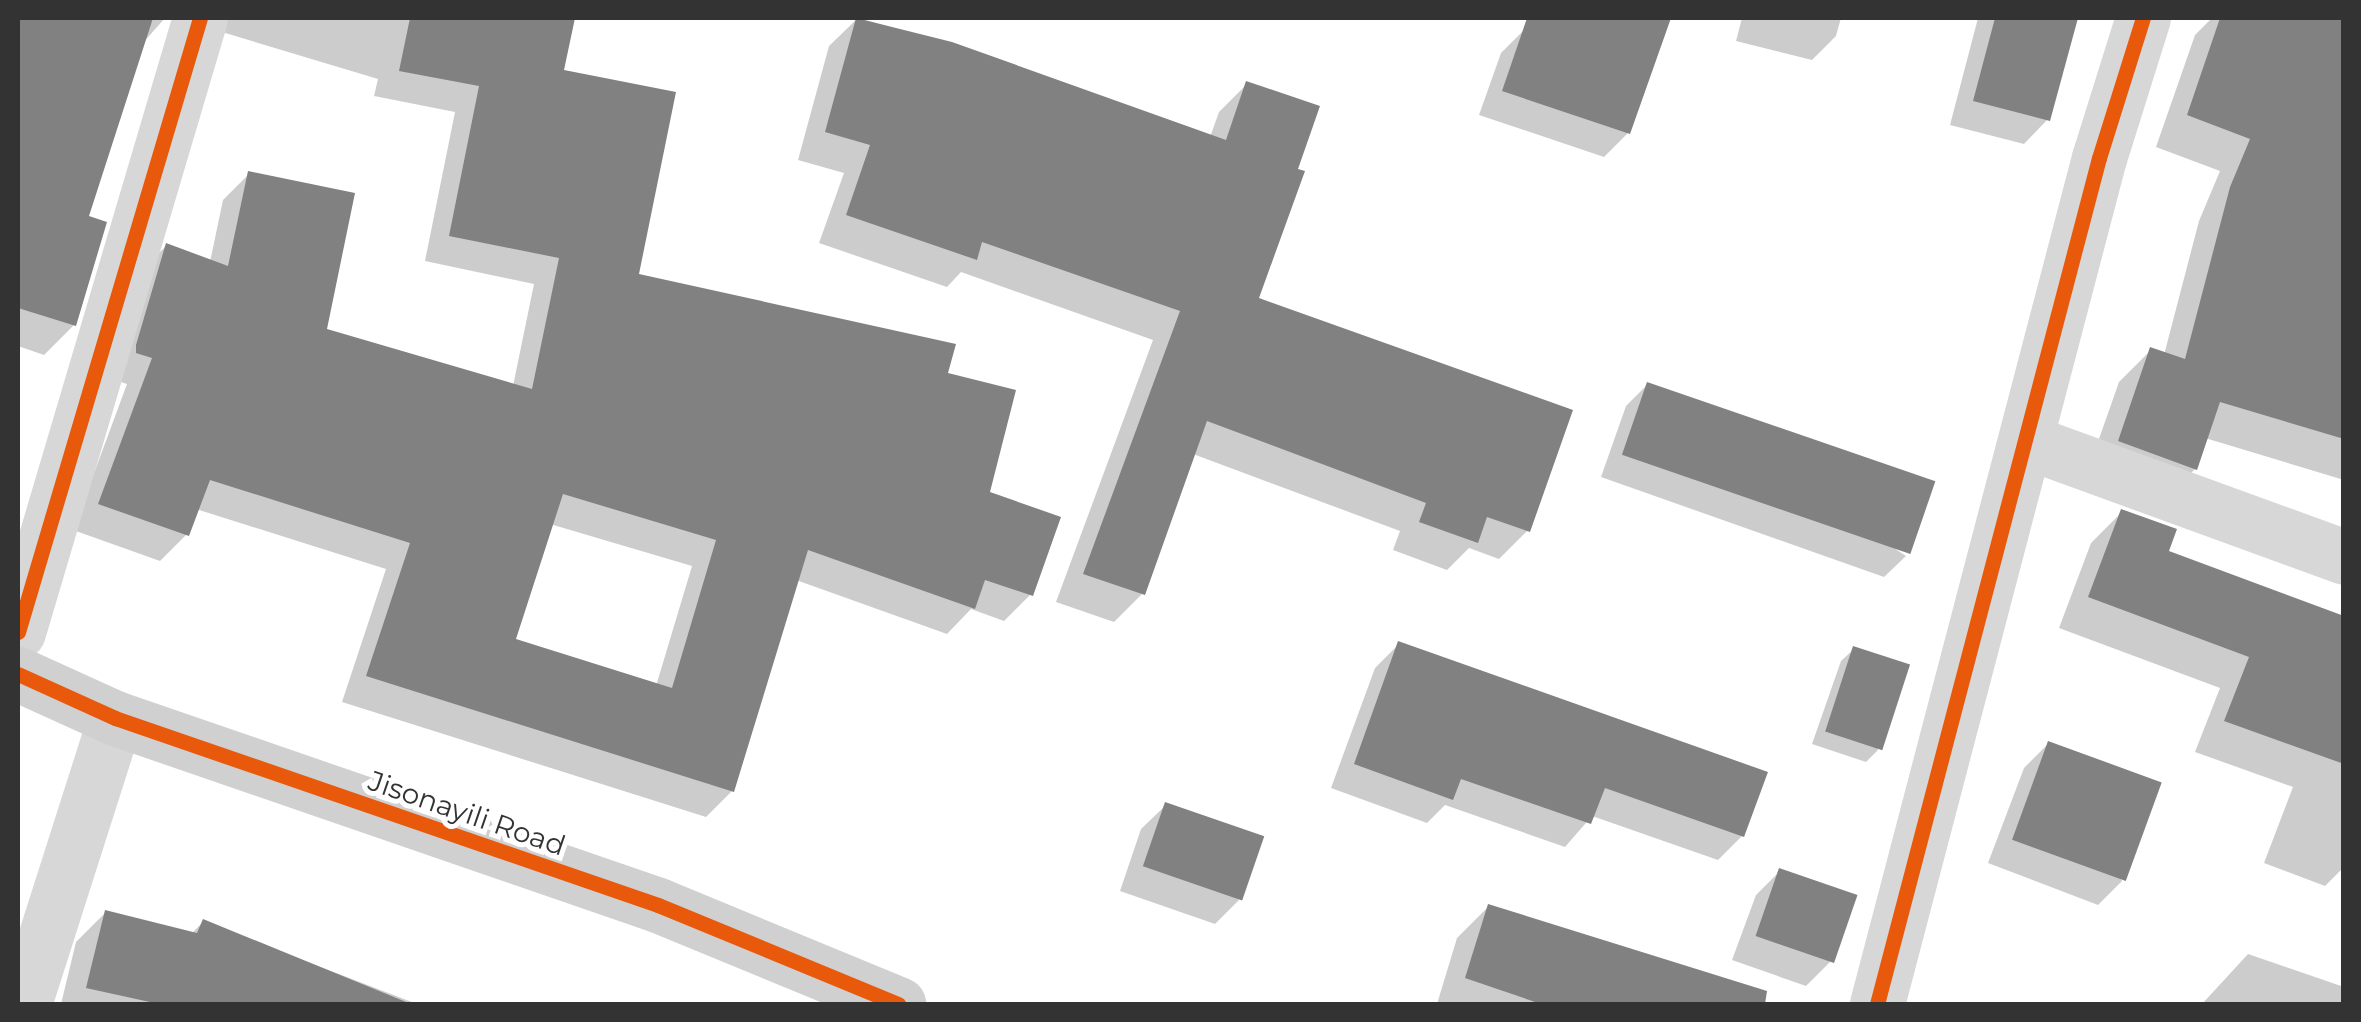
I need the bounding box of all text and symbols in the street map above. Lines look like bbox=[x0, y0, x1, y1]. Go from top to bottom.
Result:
street label: Jisonayili Road bbox=[364, 764, 570, 862]

